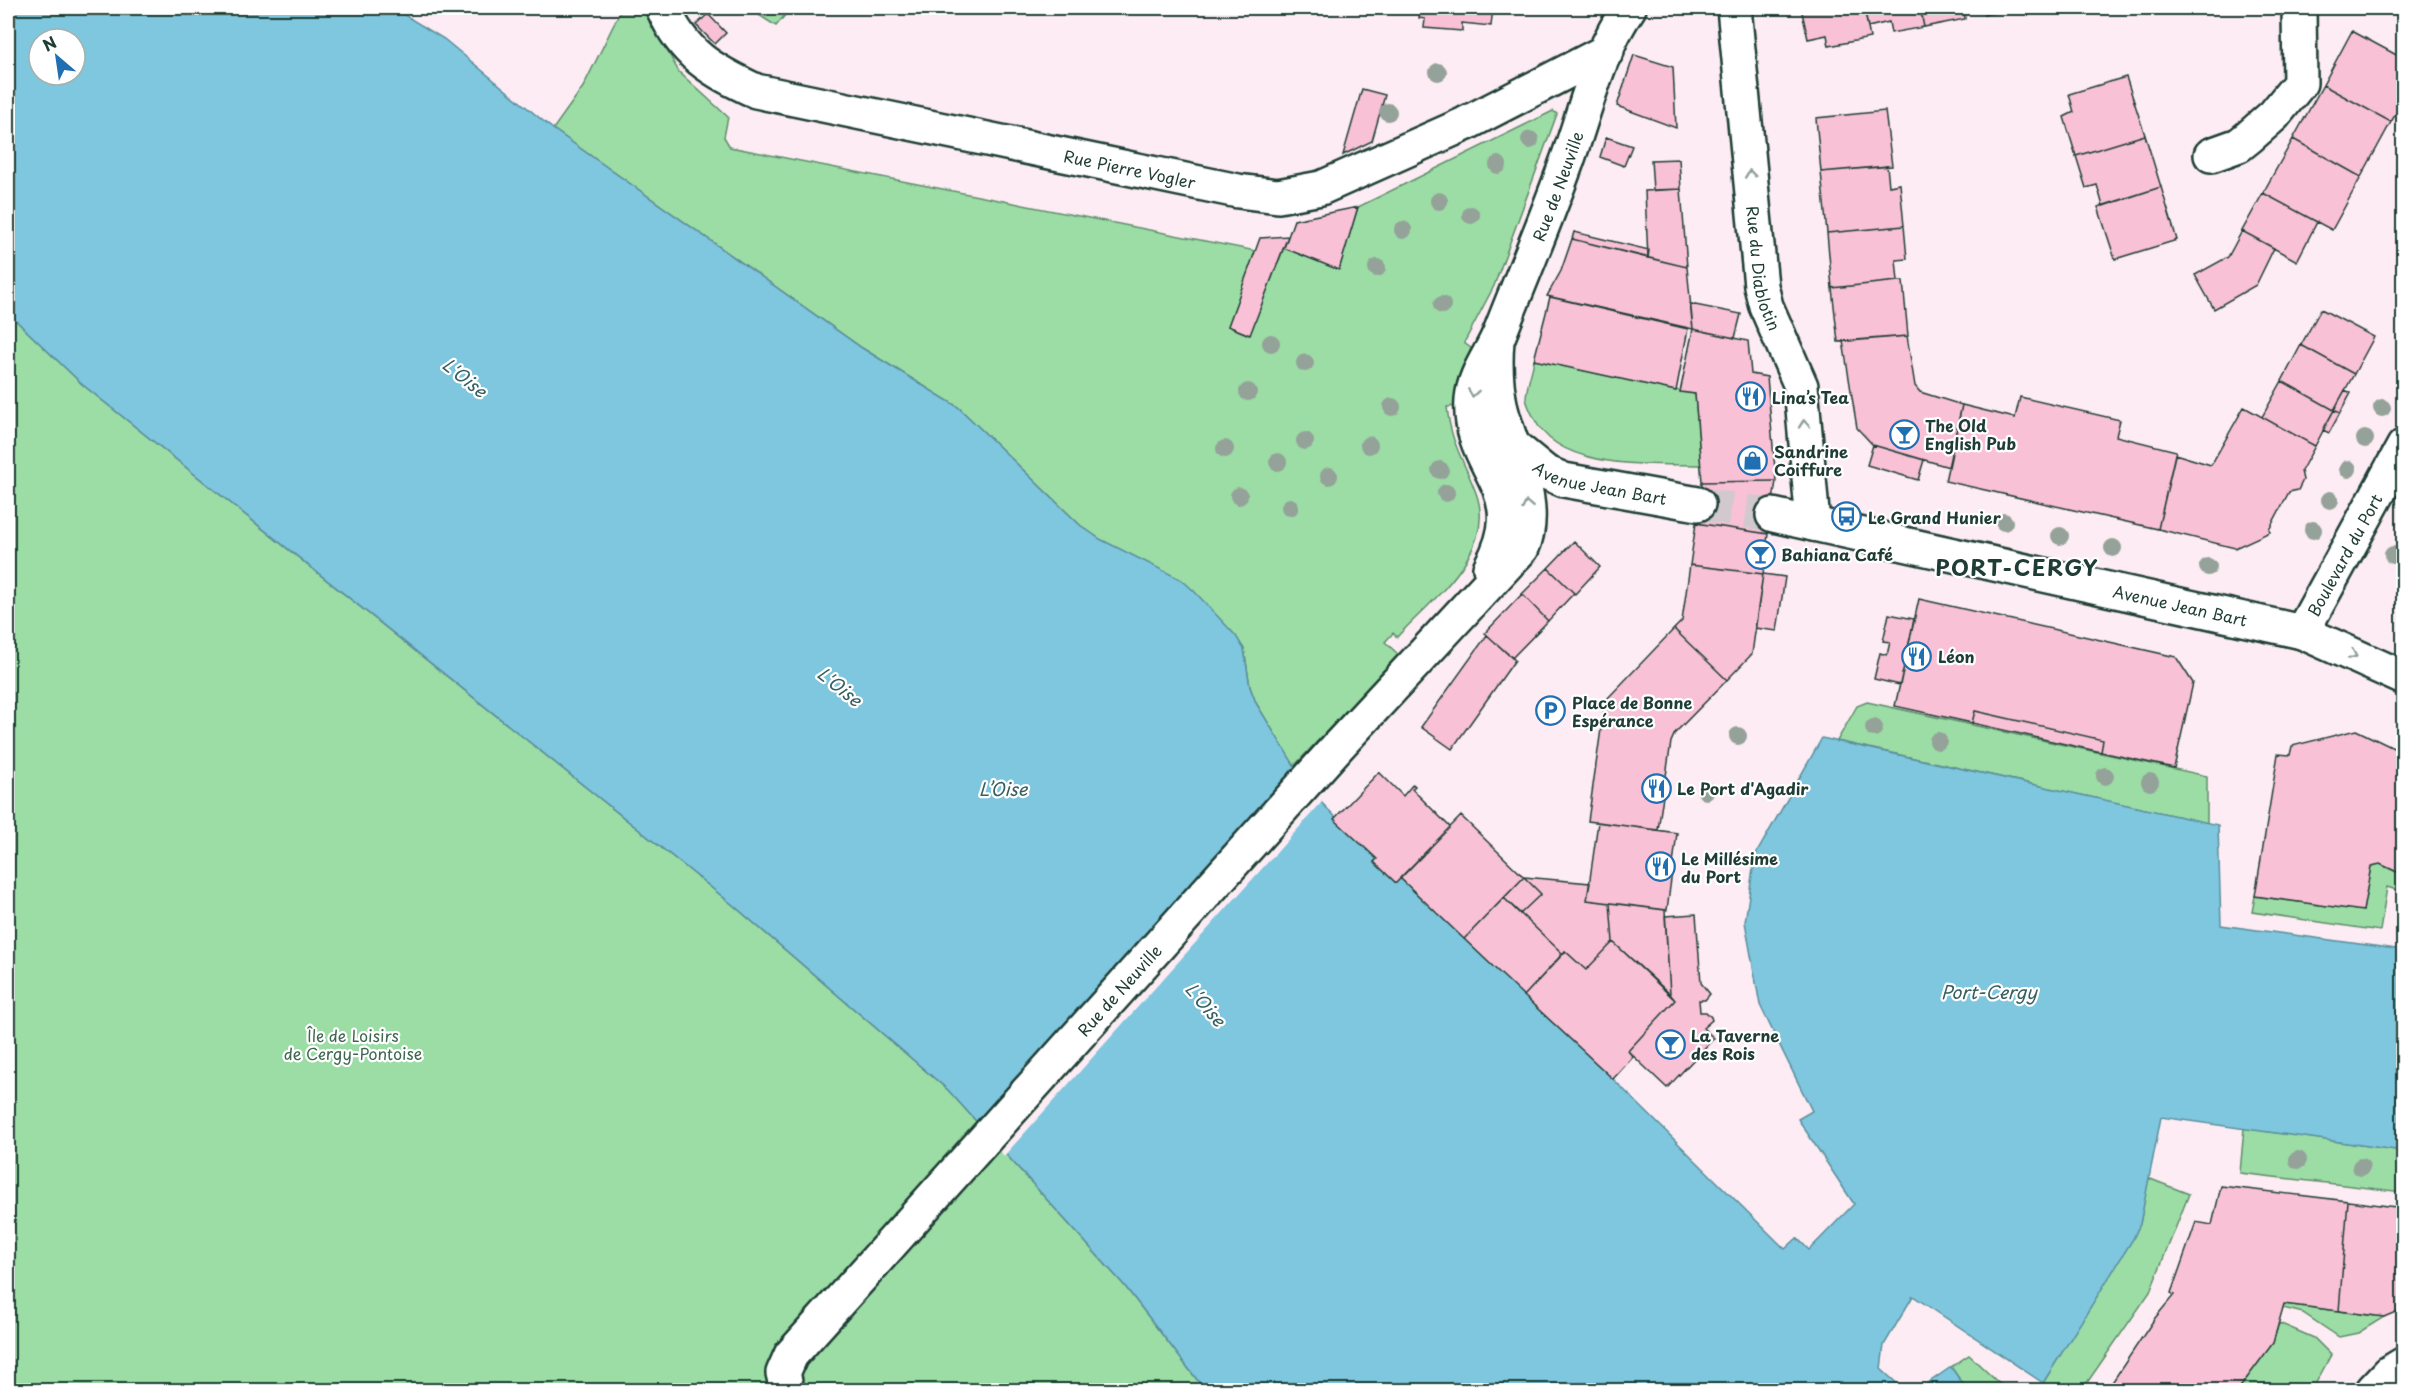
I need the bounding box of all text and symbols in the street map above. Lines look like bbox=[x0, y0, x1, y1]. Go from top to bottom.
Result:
north arrow bbox=[27, 27, 87, 87]
text: N bbox=[38, 29, 61, 57]
street label: Rue de Neuville bbox=[1526, 128, 1589, 245]
street label: Rue Pierre Vogler bbox=[1062, 143, 1198, 194]
one-way arrow bbox=[1744, 170, 1757, 179]
street label: Rue du Diablotin bbox=[1741, 205, 1787, 334]
water label: L'Oise bbox=[437, 351, 494, 404]
restaurant icon: Lina’s Tea bbox=[1735, 381, 1767, 413]
place label: Lina’s Tea bbox=[1772, 385, 1849, 409]
one-way arrow bbox=[1468, 388, 1480, 397]
place label: The Old English Pub bbox=[1925, 413, 2016, 455]
bar icon: The Old English Pub bbox=[1888, 418, 1920, 450]
one-way arrow bbox=[1798, 419, 1811, 428]
place label: Sandrine Coiffure bbox=[1774, 439, 1848, 481]
shop icon: Sandrine Coiffure bbox=[1737, 444, 1769, 476]
street label: Avenue Jean Bart bbox=[1528, 455, 1669, 510]
street label: Boulevard du Port bbox=[2301, 489, 2388, 620]
one-way arrow bbox=[1521, 500, 1534, 510]
bus stop icon: Le Grand Hunier bbox=[1831, 501, 1863, 533]
place label: Le Grand Hunier bbox=[1868, 505, 2002, 529]
bar icon: Bahiana Café bbox=[1744, 538, 1776, 570]
place label: Bahiana Café bbox=[1781, 542, 1893, 566]
district label: PORT-CERGY bbox=[1935, 550, 2099, 583]
street label: Avenue Jean Bart bbox=[2111, 579, 2250, 632]
restaurant icon: Léon bbox=[1901, 640, 1933, 672]
place label: Léon bbox=[1938, 644, 1974, 668]
one-way arrow bbox=[2346, 647, 2357, 659]
water label: L'Oise bbox=[812, 660, 869, 713]
place label: Place de Bonne Espérance bbox=[1572, 690, 1692, 732]
parking icon: Place de Bonne Espérance bbox=[1535, 695, 1567, 727]
restaurant icon: Le Port d'Agadir bbox=[1640, 772, 1672, 804]
water label: L’Oise bbox=[979, 775, 1029, 802]
place label: Le Port d'Agadir bbox=[1677, 776, 1809, 800]
place label: Le Millésime du Port bbox=[1681, 846, 1778, 888]
restaurant icon: Le Millésime du Port bbox=[1644, 851, 1676, 883]
street label: Rue de Neuville bbox=[1071, 939, 1167, 1041]
water label: L'Oise bbox=[1179, 976, 1233, 1033]
water label: Port-Cergy bbox=[1941, 978, 2038, 1005]
park label: Île de Loisirs de Cergy-Pontoise bbox=[284, 1023, 422, 1065]
place label: La Taverne des Rois bbox=[1691, 1023, 1779, 1065]
bar icon: La Taverne des Rois bbox=[1654, 1028, 1686, 1060]

